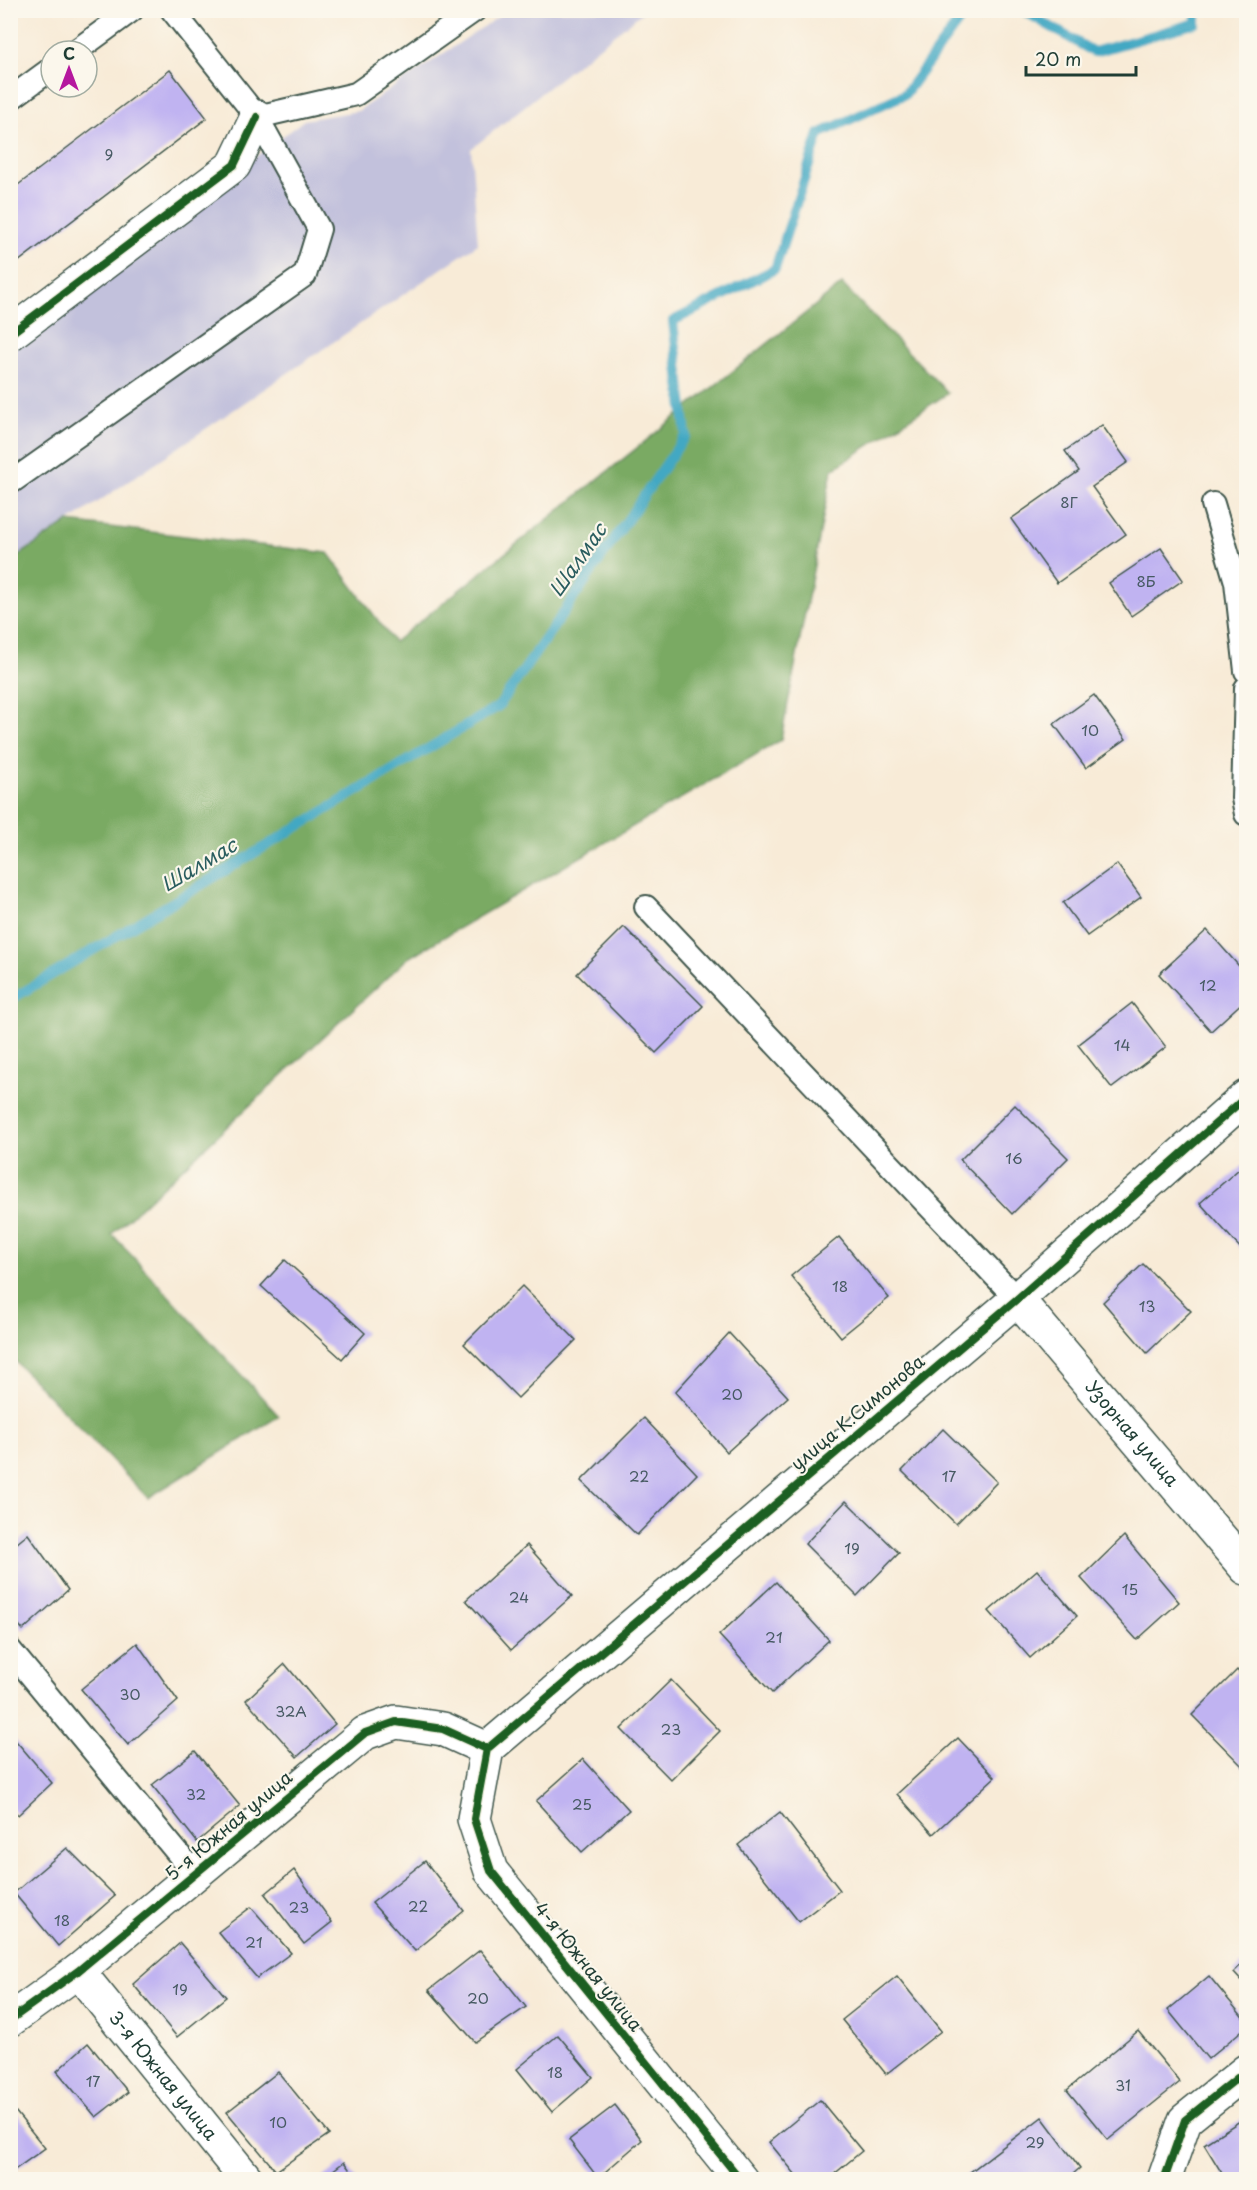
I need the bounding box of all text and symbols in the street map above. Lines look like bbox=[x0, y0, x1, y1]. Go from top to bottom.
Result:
north arrow bbox=[39, 39, 99, 99]
scale bar bbox=[1026, 39, 1136, 77]
text: С bbox=[63, 41, 75, 65]
text: 20 m bbox=[1035, 45, 1081, 72]
house number: 9 bbox=[105, 142, 113, 165]
house number: 8Г bbox=[1060, 490, 1079, 513]
water label: Шалмас bbox=[541, 515, 614, 602]
house number: 8Б bbox=[1136, 569, 1156, 592]
house number: 10 bbox=[1081, 718, 1099, 741]
water label: Шалмас bbox=[155, 829, 243, 898]
house number: 12 bbox=[1199, 973, 1217, 996]
house number: 14 bbox=[1114, 1033, 1130, 1056]
house number: 16 bbox=[1005, 1146, 1023, 1169]
house number: 18 bbox=[832, 1274, 848, 1297]
house number: 13 bbox=[1139, 1294, 1155, 1317]
street label: улица К.Симонова bbox=[784, 1347, 931, 1476]
street label: Узорная улица bbox=[1080, 1374, 1186, 1492]
house number: 20 bbox=[721, 1382, 743, 1405]
house number: 22 bbox=[629, 1464, 649, 1487]
house number: 17 bbox=[942, 1464, 956, 1487]
house number: 19 bbox=[844, 1536, 860, 1559]
house number: 15 bbox=[1122, 1577, 1138, 1600]
house number: 24 bbox=[509, 1585, 529, 1608]
house number: 21 bbox=[765, 1625, 783, 1648]
house number: 30 bbox=[120, 1682, 140, 1705]
house number: 32А bbox=[275, 1699, 307, 1722]
house number: 23 bbox=[661, 1717, 681, 1740]
street label: 5-я Южная улица bbox=[158, 1763, 298, 1886]
house number: 32 bbox=[186, 1782, 206, 1805]
house number: 25 bbox=[572, 1792, 592, 1815]
house number: 22 bbox=[408, 1894, 428, 1917]
house number: 23 bbox=[289, 1895, 309, 1918]
street label: 4-я Южная улица bbox=[529, 1896, 650, 2037]
house number: 18 bbox=[54, 1908, 70, 1931]
house number: 21 bbox=[245, 1930, 263, 1953]
house number: 19 bbox=[172, 1977, 188, 2000]
house number: 20 bbox=[467, 1986, 489, 2009]
street label: 3-я Южная улица bbox=[103, 2005, 225, 2146]
house number: 18 bbox=[547, 2060, 563, 2083]
house number: 17 bbox=[86, 2069, 100, 2092]
house number: 31 bbox=[1115, 2073, 1131, 2096]
house number: 10 bbox=[269, 2110, 287, 2133]
house number: 29 bbox=[1025, 2130, 1045, 2153]

